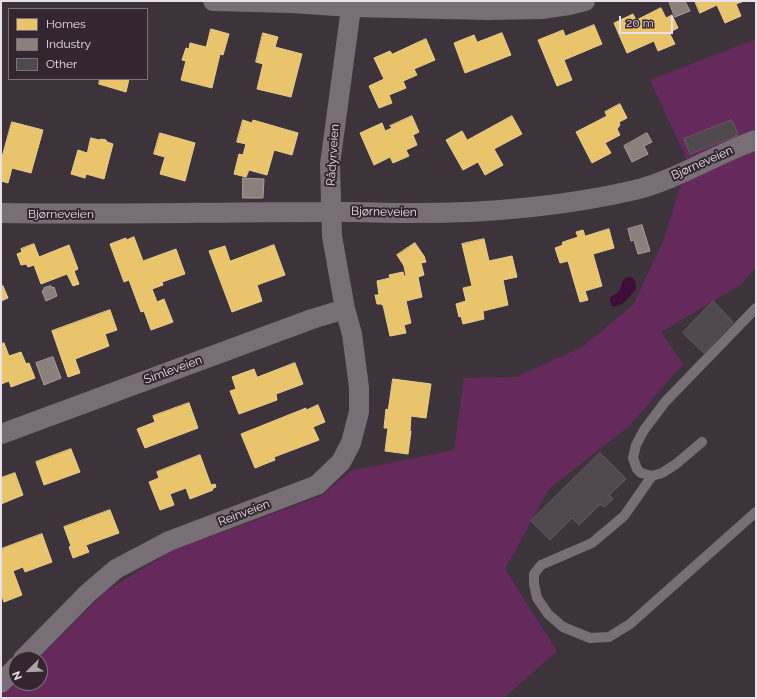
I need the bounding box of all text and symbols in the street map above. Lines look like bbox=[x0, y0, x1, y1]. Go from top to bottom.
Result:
legend bbox=[8, 8, 148, 80]
scale bar bbox=[621, 8, 675, 34]
text: 20 m bbox=[626, 16, 654, 30]
text: Homes bbox=[46, 17, 86, 31]
text: Industry bbox=[46, 37, 91, 51]
text: Other bbox=[46, 57, 77, 71]
street label: Rådyrveien bbox=[324, 123, 342, 187]
street label: Bjørneveien bbox=[669, 143, 735, 183]
street label: Bjørneveien bbox=[351, 204, 417, 220]
street label: Bjørneveien bbox=[28, 207, 94, 221]
street label: Simleveien bbox=[142, 353, 204, 387]
street label: Reinveien bbox=[216, 497, 272, 529]
north arrow bbox=[8, 651, 48, 691]
text: N bbox=[10, 669, 25, 682]

